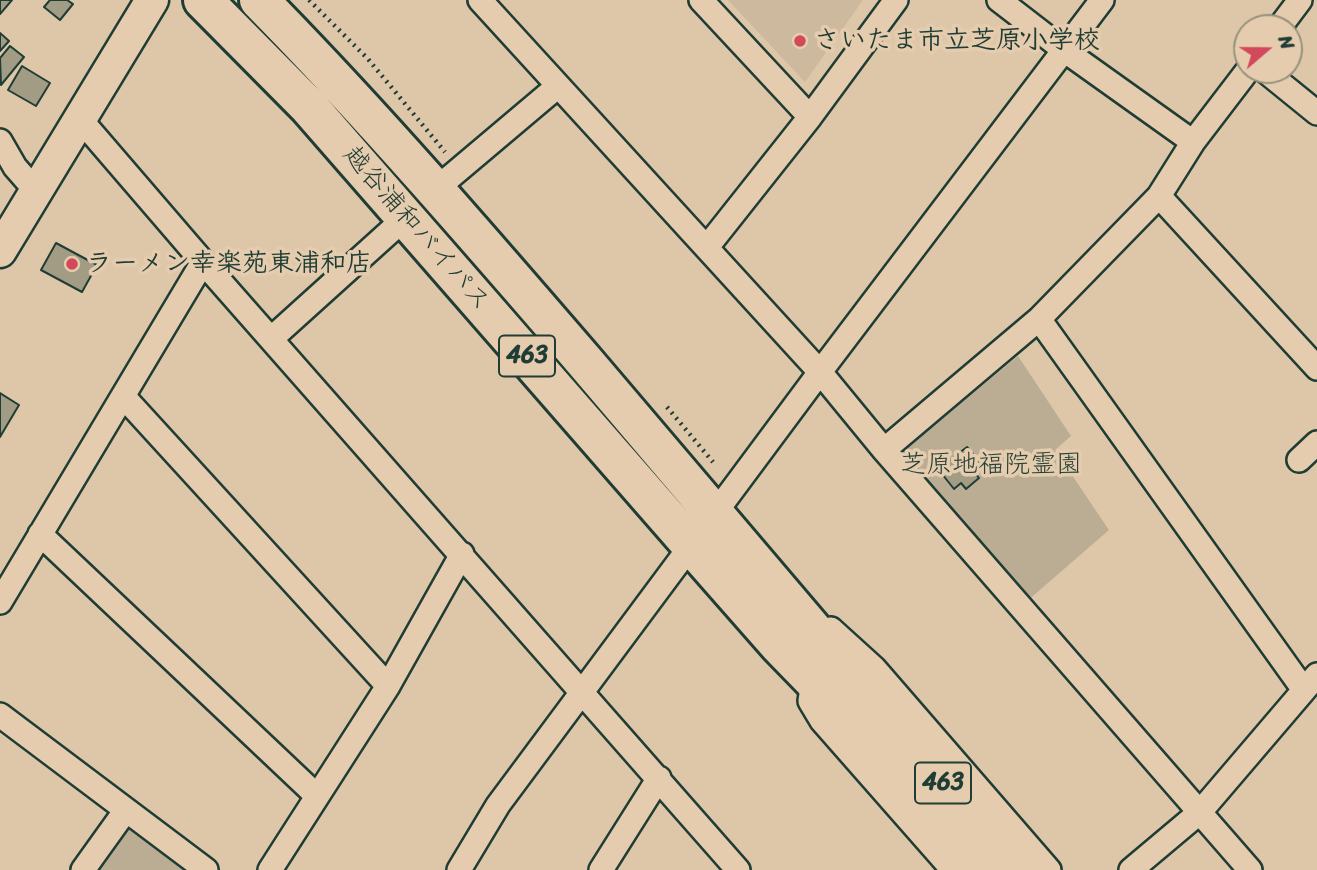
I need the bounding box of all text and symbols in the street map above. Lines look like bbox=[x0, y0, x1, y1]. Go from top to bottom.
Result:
north arrow bbox=[1233, 14, 1303, 84]
place label: さいたま市立芝原小学校 bbox=[814, 25, 1100, 57]
text: N bbox=[1269, 30, 1304, 54]
marker: さいたま市立芝原小学校 bbox=[792, 33, 808, 49]
street label: 越谷浦和バイパス bbox=[336, 140, 496, 318]
place label: ラーメン幸楽苑東浦和店 bbox=[86, 248, 372, 280]
marker: ラーメン幸楽苑東浦和店 bbox=[64, 256, 80, 272]
road number: 463 bbox=[499, 335, 555, 376]
park label: 芝原地福院霊園 bbox=[900, 449, 1082, 481]
road number: 463 bbox=[915, 762, 971, 804]

